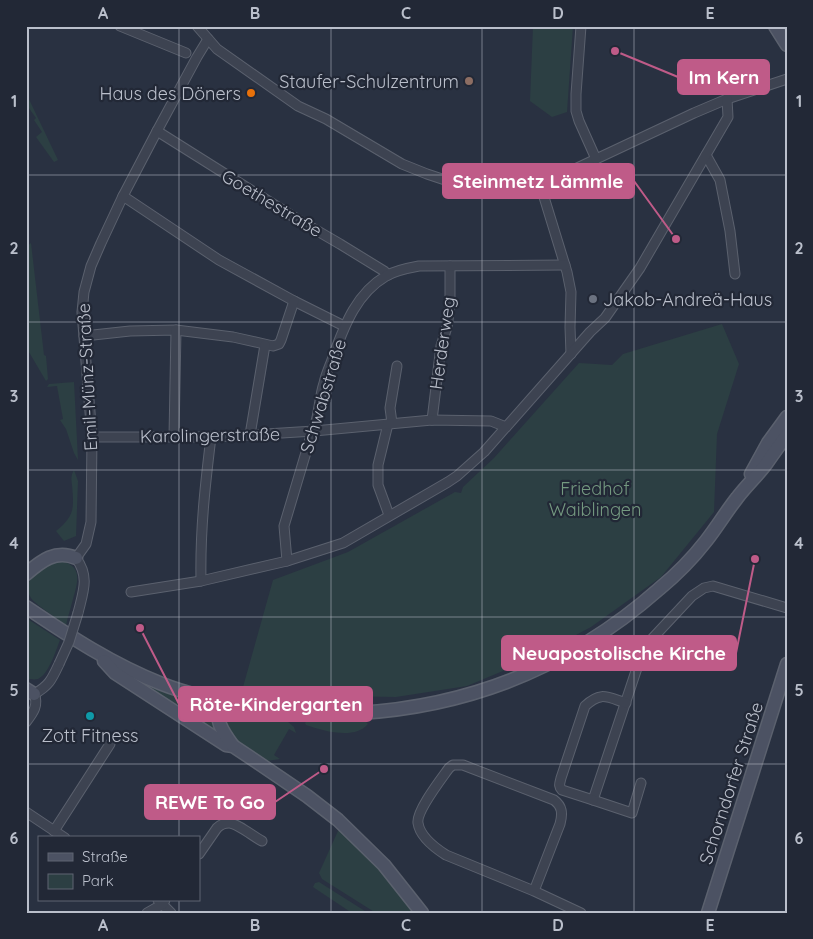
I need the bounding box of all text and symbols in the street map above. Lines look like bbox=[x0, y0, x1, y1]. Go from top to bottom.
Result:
text: A bbox=[98, 3, 109, 23]
text: B bbox=[250, 3, 260, 23]
text: C bbox=[401, 3, 411, 23]
text: D bbox=[552, 3, 564, 23]
text: E bbox=[705, 3, 715, 23]
callout: Im Kern bbox=[678, 60, 769, 94]
text: Im Kern bbox=[689, 65, 759, 89]
place label: Staufer-Schulzentrum bbox=[279, 70, 459, 93]
marker: Staufer-Schulzentrum bbox=[463, 75, 475, 87]
place label: Haus des Döners bbox=[100, 82, 241, 105]
marker: Haus des Döners bbox=[245, 87, 257, 99]
text: 1 bbox=[11, 91, 17, 111]
text: 1 bbox=[796, 91, 802, 111]
street label: Goethestraße bbox=[218, 164, 326, 242]
callout: Steinmetz Lämmle bbox=[443, 164, 634, 198]
text: Steinmetz Lämmle bbox=[453, 169, 623, 193]
text: 2 bbox=[9, 238, 19, 258]
text: 2 bbox=[794, 238, 804, 258]
place label: Jakob-Andreä-Haus bbox=[603, 288, 772, 311]
marker: Jakob-Andreä-Haus bbox=[587, 293, 599, 305]
street label: Herderweg bbox=[424, 295, 460, 391]
street label: Emil-Münz-Straße bbox=[72, 303, 102, 451]
street label: Schwabstraße bbox=[295, 336, 351, 456]
text: 3 bbox=[10, 386, 18, 406]
text: 3 bbox=[795, 386, 803, 406]
street label: Karolingerstraße bbox=[140, 422, 280, 448]
park label: Friedhof Waiblingen bbox=[549, 477, 641, 521]
text: 4 bbox=[9, 533, 19, 553]
text: 4 bbox=[794, 533, 804, 553]
callout: Neuapostolische Kirche bbox=[502, 636, 736, 670]
text: Neuapostolische Kirche bbox=[512, 641, 726, 665]
text: 5 bbox=[9, 680, 19, 700]
text: 5 bbox=[794, 680, 804, 700]
callout: Röte-Kindergarten bbox=[179, 687, 372, 721]
text: Röte-Kindergarten bbox=[189, 692, 363, 716]
street label: Schorndorfer Straße bbox=[694, 699, 768, 867]
marker: Zott Fitness bbox=[84, 710, 96, 722]
place label: Zott Fitness bbox=[41, 724, 139, 747]
callout: REWE To Go bbox=[145, 785, 275, 819]
text: REWE To Go bbox=[155, 790, 265, 814]
text: 6 bbox=[10, 828, 19, 848]
text: 6 bbox=[795, 828, 804, 848]
legend bbox=[38, 836, 200, 902]
text: Straße bbox=[82, 847, 128, 866]
text: Park bbox=[82, 871, 114, 890]
text: A bbox=[98, 915, 109, 935]
text: B bbox=[250, 915, 260, 935]
text: C bbox=[401, 915, 411, 935]
text: D bbox=[552, 915, 564, 935]
text: E bbox=[705, 915, 715, 935]

